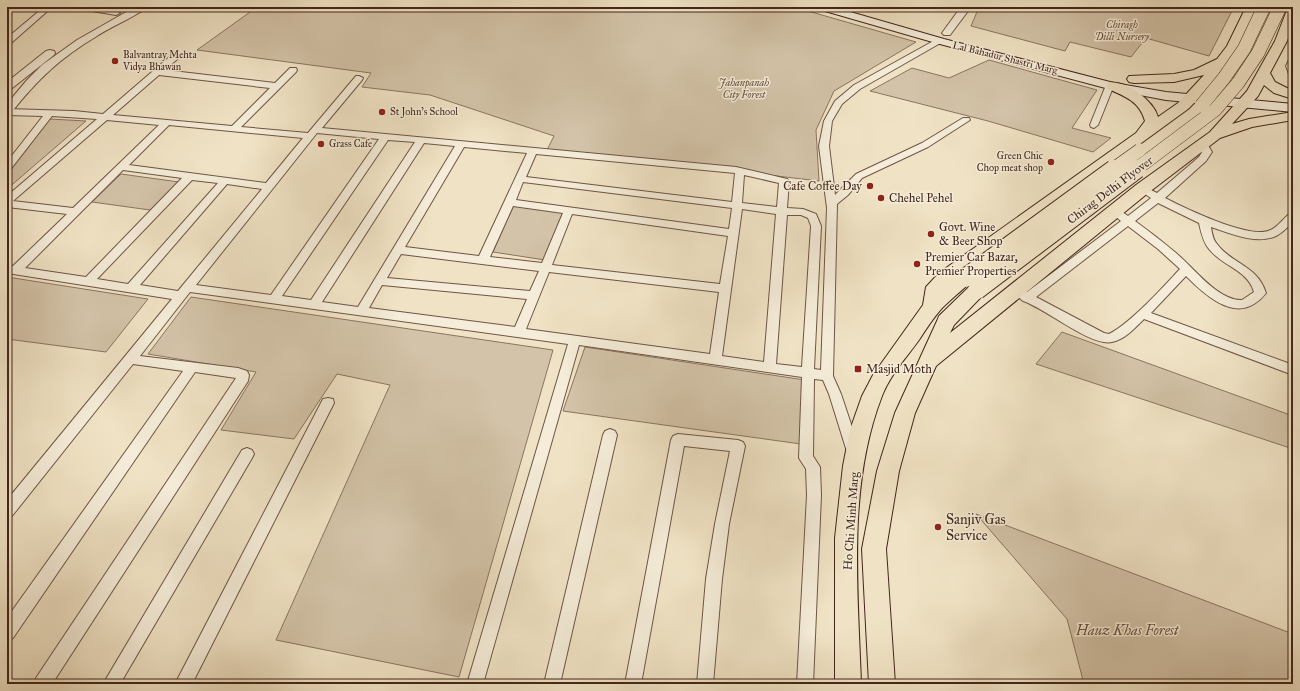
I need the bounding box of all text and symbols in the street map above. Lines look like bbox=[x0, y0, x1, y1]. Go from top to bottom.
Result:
park label: Chiragh Dilli Nursery bbox=[1095, 19, 1151, 43]
street label: Lal Bahadur Shastri Marg bbox=[951, 39, 1059, 77]
place label: Balvantray Mehta Vidya Bhawan bbox=[122, 49, 197, 73]
marker: Balvantray Mehta Vidya Bhawan bbox=[110, 56, 120, 66]
park label: Jahanpanah City Forest bbox=[718, 77, 769, 101]
place label: St John's School bbox=[390, 106, 458, 119]
marker: St John's School bbox=[377, 107, 387, 117]
place label: Grass Cafe bbox=[329, 138, 372, 150]
marker: Grass Cafe bbox=[316, 139, 326, 149]
place label: Green Chic Chop meat shop bbox=[977, 150, 1043, 174]
street label: Chirag Delhi Flyover bbox=[1064, 153, 1157, 228]
marker: Green Chic Chop meat shop bbox=[1046, 157, 1056, 167]
place label: Cafe Coffee Day bbox=[783, 179, 862, 193]
marker: Cafe Coffee Day bbox=[865, 181, 875, 191]
place label: Chehel Pehel bbox=[889, 191, 953, 205]
marker: Chehel Pehel bbox=[876, 193, 886, 203]
place label: Govt. Wine & Beer Shop bbox=[939, 220, 1002, 248]
marker: Govt. Wine & Beer Shop bbox=[926, 229, 936, 239]
place label: Premier Car Bazar, Premier Properties bbox=[925, 250, 1018, 278]
marker: Premier Car Bazar, Premier Properties bbox=[912, 259, 922, 269]
place label: Masjid Moth bbox=[866, 362, 932, 376]
marker: Masjid Moth bbox=[853, 364, 863, 374]
street label: Ho Chi Minh Marg bbox=[841, 471, 862, 571]
place label: Sanjiv Gas Service bbox=[946, 511, 1006, 544]
marker: Sanjiv Gas Service bbox=[933, 522, 943, 532]
park label: Hauz Khas Forest bbox=[1075, 622, 1180, 639]

